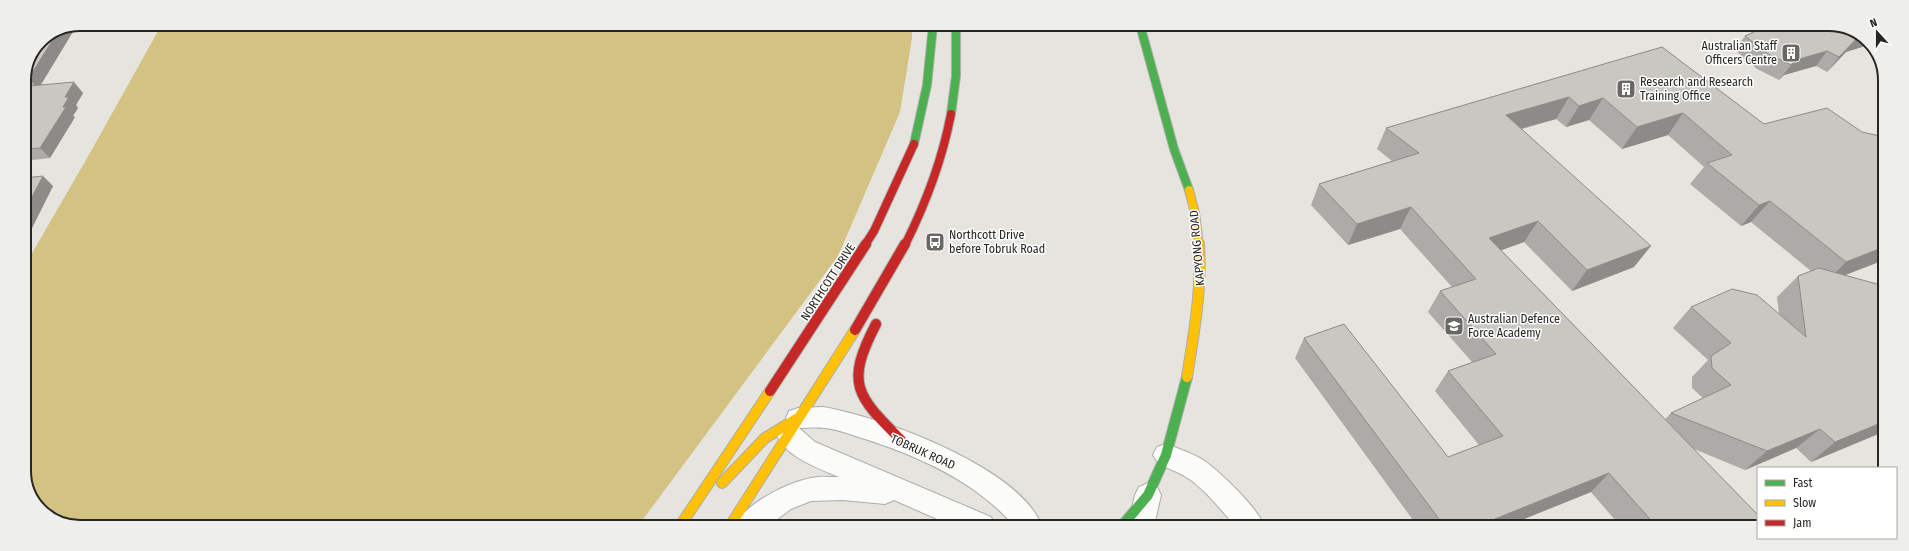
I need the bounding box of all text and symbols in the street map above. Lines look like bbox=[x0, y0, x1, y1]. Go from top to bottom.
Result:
north arrow bbox=[1857, 12, 1897, 52]
text: N bbox=[1868, 16, 1879, 30]
place label: Australian Staff Officers Centre bbox=[1702, 39, 1778, 67]
building icon: Australian Staff Officers Centre bbox=[1780, 42, 1802, 64]
place label: Research and Research Training Office bbox=[1640, 75, 1753, 103]
building icon: Research and Research Training Office bbox=[1615, 78, 1637, 100]
street label: KAPYONG ROAD bbox=[1187, 210, 1207, 286]
place label: Northcott Drive before Tobruk Road bbox=[949, 228, 1045, 256]
bus stop icon: Northcott Drive before Tobruk Road bbox=[924, 231, 946, 253]
street label: NORTHCOTT DRIVE bbox=[798, 240, 858, 323]
place label: Australian Defence Force Academy bbox=[1468, 312, 1560, 340]
school or university icon: Australian Defence Force Academy bbox=[1443, 315, 1465, 337]
street label: TOBRUK ROAD bbox=[889, 432, 957, 472]
legend bbox=[1757, 467, 1897, 539]
text: Fast bbox=[1793, 476, 1812, 490]
text: Slow bbox=[1793, 496, 1816, 510]
text: Jam bbox=[1793, 516, 1811, 530]

